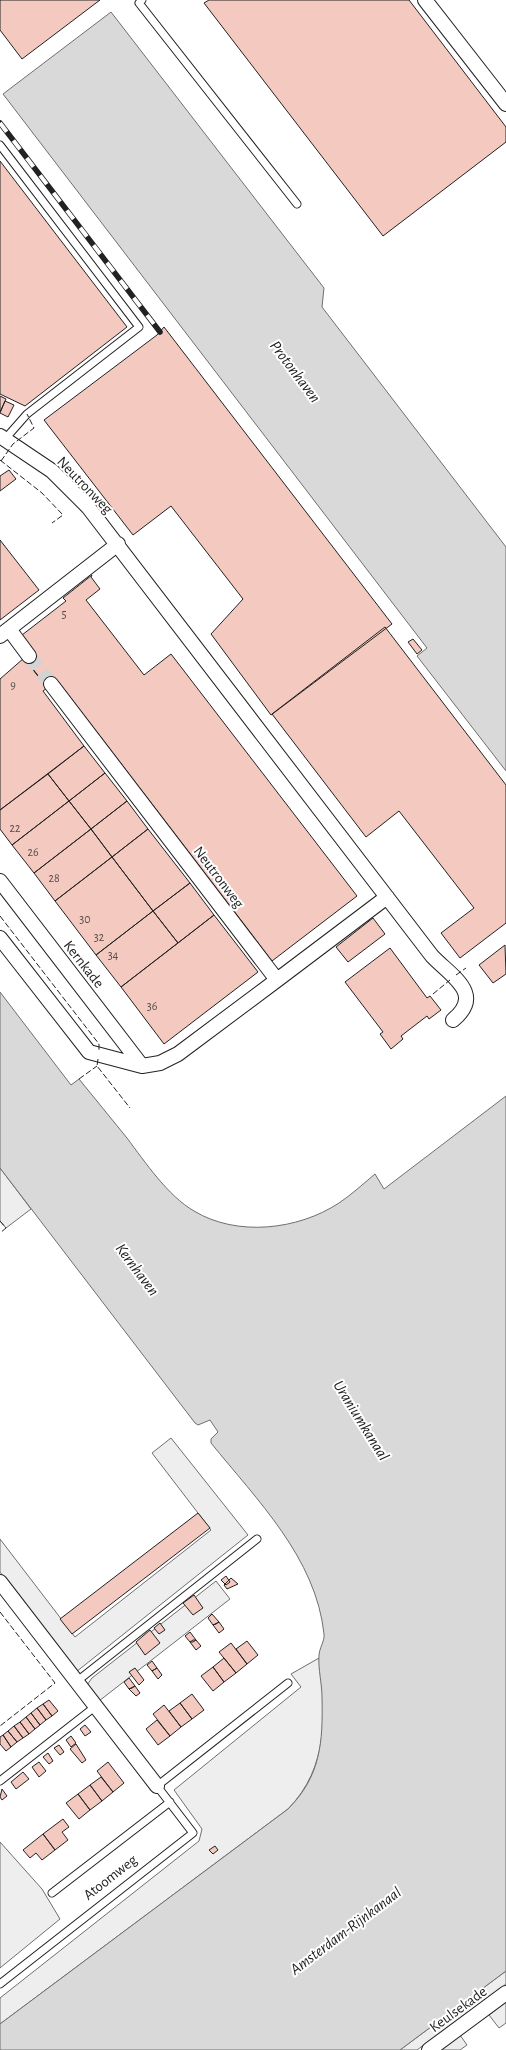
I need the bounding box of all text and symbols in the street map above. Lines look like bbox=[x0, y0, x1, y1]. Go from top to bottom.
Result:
water label: Protonhaven bbox=[267, 338, 323, 405]
street label: Neutronweg bbox=[54, 454, 116, 517]
house number: 5 bbox=[61, 608, 67, 620]
house number: 9 bbox=[10, 679, 16, 691]
house number: 22 bbox=[10, 822, 21, 834]
street label: Neutronweg bbox=[191, 844, 247, 911]
house number: 26 bbox=[27, 846, 39, 858]
house number: 28 bbox=[48, 872, 60, 884]
house number: 30 bbox=[79, 913, 91, 925]
house number: 32 bbox=[94, 931, 105, 943]
street label: Kernkade bbox=[61, 938, 107, 991]
house number: 34 bbox=[108, 949, 119, 961]
house number: 36 bbox=[147, 1000, 158, 1012]
water label: Kernhaven bbox=[113, 1241, 162, 1299]
water label: Uraniumkanaal bbox=[330, 1378, 392, 1463]
street label: Atoomweg bbox=[81, 1852, 140, 1903]
water label: Amsterdam-Rijnkanaal bbox=[286, 1884, 405, 1979]
street label: Keulsekade bbox=[427, 1984, 490, 2035]

